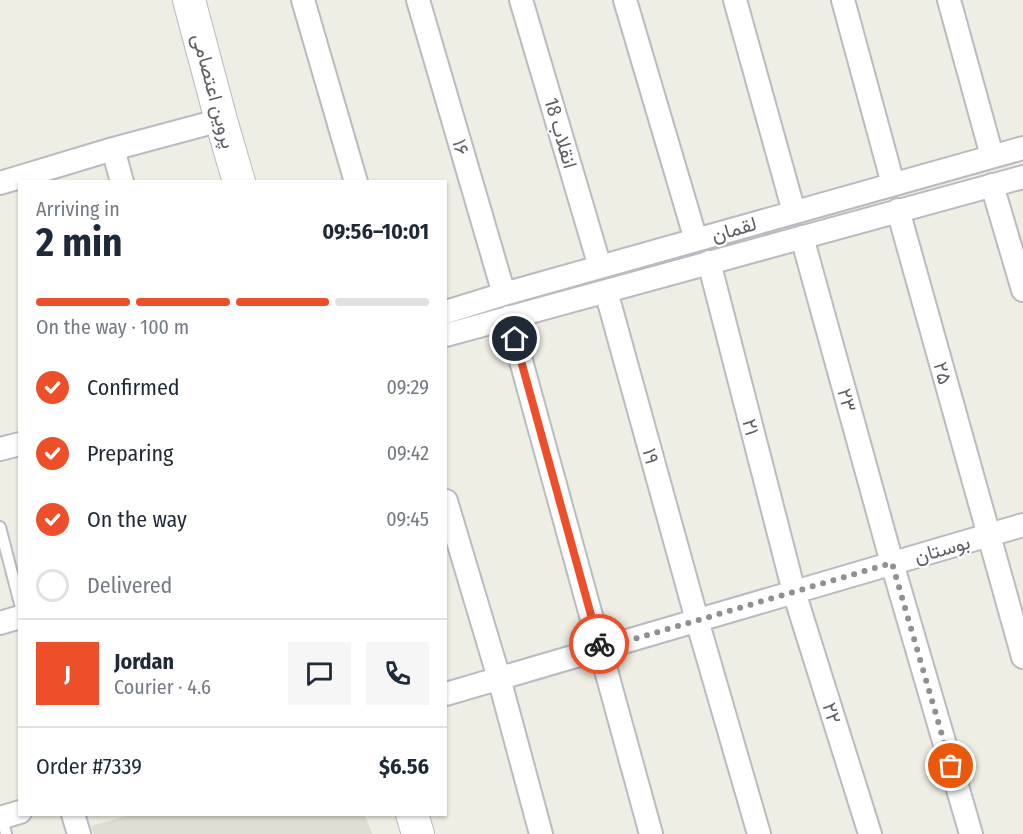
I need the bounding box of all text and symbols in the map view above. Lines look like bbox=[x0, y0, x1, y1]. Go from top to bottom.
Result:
street label: پروین اعتصامی bbox=[185, 31, 241, 152]
street label: انقلاب 18 bbox=[539, 95, 583, 171]
street label: ۱۶ bbox=[447, 136, 475, 158]
text: Arriving in bbox=[36, 197, 120, 221]
street label: لقمان bbox=[709, 211, 759, 247]
text: 09:56–10:01 bbox=[322, 218, 429, 245]
text: 2 min bbox=[36, 220, 122, 266]
pin bbox=[489, 313, 540, 364]
text: On the way · 100 m bbox=[36, 315, 189, 339]
icon: home bbox=[498, 322, 531, 355]
street label: ۲۵ bbox=[929, 359, 957, 387]
icon: check bbox=[36, 371, 69, 404]
text: Confirmed bbox=[87, 374, 180, 401]
text: 09:29 bbox=[386, 375, 429, 399]
street label: ۲۳ bbox=[832, 385, 862, 415]
street label: ۲۱ bbox=[737, 416, 765, 438]
icon: check bbox=[36, 437, 69, 470]
text: Preparing bbox=[87, 440, 173, 467]
text: 09:42 bbox=[387, 441, 429, 465]
street label: ۱۹ bbox=[637, 445, 665, 467]
icon: check bbox=[36, 503, 69, 536]
text: On the way bbox=[87, 506, 187, 533]
text: 09:45 bbox=[386, 507, 429, 531]
street label: بوستان bbox=[911, 530, 973, 569]
text: Delivered bbox=[87, 572, 172, 599]
courier bbox=[569, 614, 629, 674]
icon: bike bbox=[583, 628, 616, 661]
button: chat bbox=[288, 642, 351, 705]
button: phone bbox=[366, 642, 429, 705]
text: Jordan bbox=[114, 648, 174, 675]
text: J bbox=[64, 660, 71, 687]
text: Courier · 4.6 bbox=[114, 675, 211, 699]
street label: ۲۲ bbox=[817, 699, 847, 727]
pin bbox=[925, 740, 976, 791]
icon: bag bbox=[934, 749, 967, 782]
text: Order #7339 bbox=[36, 753, 142, 780]
text: $6.56 bbox=[379, 753, 429, 780]

